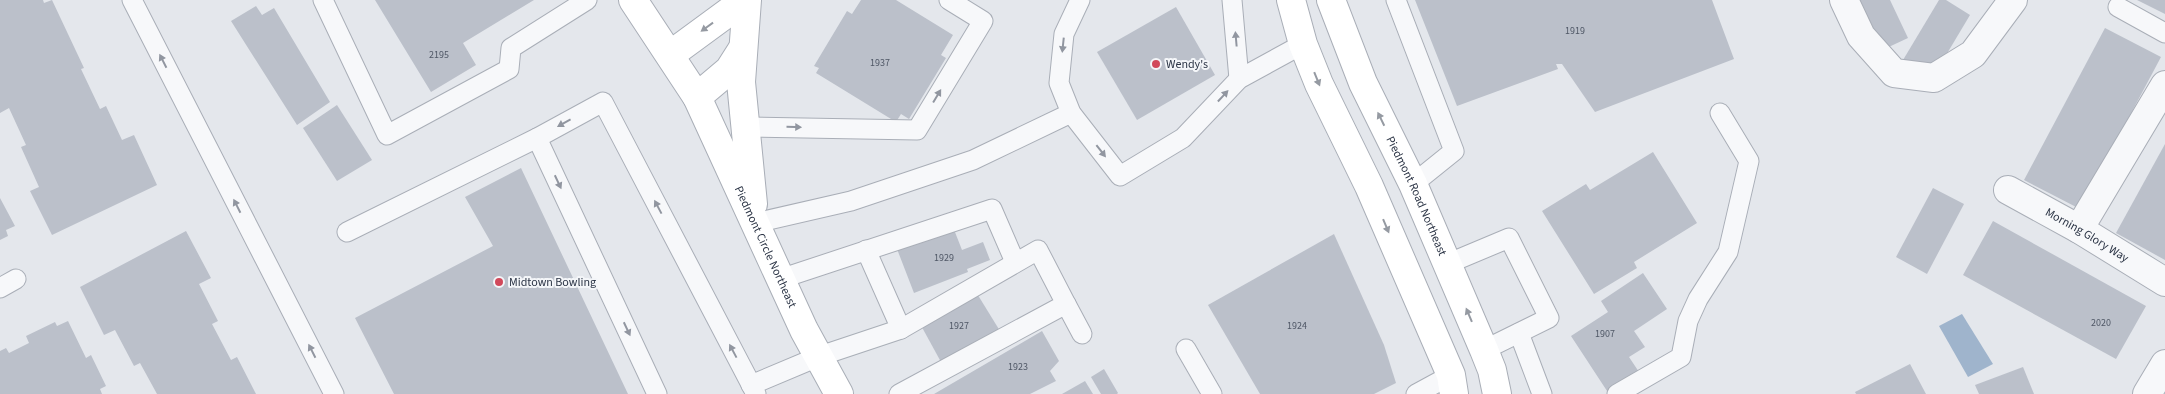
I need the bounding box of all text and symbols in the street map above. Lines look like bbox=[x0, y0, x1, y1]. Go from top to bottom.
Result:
one-way arrow bbox=[701, 22, 714, 33]
house number: 1919 bbox=[1565, 24, 1585, 38]
one-way arrow bbox=[1232, 31, 1240, 47]
one-way arrow bbox=[1059, 37, 1067, 53]
house number: 2195 bbox=[429, 48, 449, 62]
one-way arrow bbox=[159, 54, 167, 69]
house number: 1937 bbox=[870, 56, 890, 70]
place label: Wendy's bbox=[1166, 56, 1208, 73]
marker: Wendy's bbox=[1150, 58, 1162, 70]
one-way arrow bbox=[1314, 72, 1322, 86]
one-way arrow bbox=[933, 90, 942, 103]
one-way arrow bbox=[1217, 90, 1229, 102]
one-way arrow bbox=[1377, 112, 1385, 126]
one-way arrow bbox=[557, 119, 572, 127]
one-way arrow bbox=[786, 124, 802, 132]
street label: Piedmont Road Northeast bbox=[1382, 133, 1451, 259]
one-way arrow bbox=[1096, 144, 1107, 157]
one-way arrow bbox=[554, 175, 562, 189]
street label: Piedmont Circle Northeast bbox=[730, 183, 801, 311]
one-way arrow bbox=[233, 199, 241, 213]
one-way arrow bbox=[654, 199, 662, 214]
street label: Morning Glory Way bbox=[2042, 204, 2132, 267]
one-way arrow bbox=[1383, 219, 1391, 233]
house number: 1929 bbox=[934, 251, 954, 265]
place label: Midtown Bowling bbox=[509, 274, 596, 291]
marker: Midtown Bowling bbox=[493, 276, 505, 288]
one-way arrow bbox=[1465, 307, 1473, 322]
house number: 2020 bbox=[2091, 316, 2111, 330]
house number: 1927 bbox=[949, 319, 969, 333]
house number: 1924 bbox=[1287, 319, 1307, 333]
one-way arrow bbox=[623, 322, 631, 336]
house number: 1907 bbox=[1595, 327, 1615, 341]
one-way arrow bbox=[308, 343, 316, 358]
one-way arrow bbox=[729, 344, 737, 358]
house number: 1923 bbox=[1008, 360, 1028, 374]

